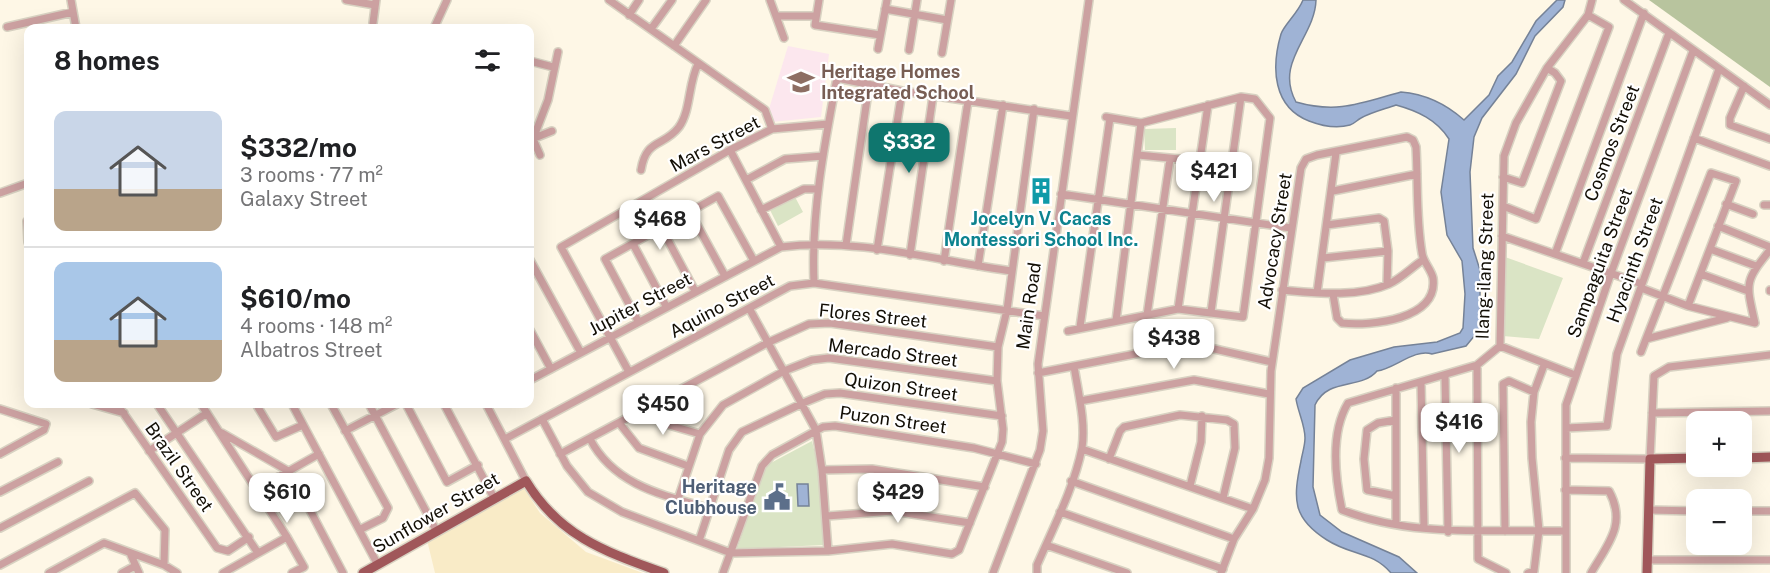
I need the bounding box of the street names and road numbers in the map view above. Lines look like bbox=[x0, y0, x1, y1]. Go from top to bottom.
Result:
street label: Cosmos Street bbox=[1580, 82, 1643, 204]
street label: Mars Street bbox=[666, 111, 763, 176]
street label: Advocacy Street bbox=[1253, 171, 1296, 311]
street label: Sampaguita Street bbox=[1563, 185, 1636, 341]
street label: Ilang-ilang Street bbox=[1471, 192, 1498, 340]
street label: Hyacinth Street bbox=[1602, 194, 1667, 325]
street label: Main Road bbox=[1012, 261, 1045, 351]
street label: Jupiter Street bbox=[585, 268, 695, 340]
street label: Aquino Street bbox=[666, 269, 778, 342]
street label: Flores Street bbox=[818, 299, 928, 332]
street label: Mercado Street bbox=[827, 334, 959, 371]
street label: Quizon Street bbox=[843, 368, 959, 405]
street label: Puzon Street bbox=[838, 402, 948, 437]
street label: Brazil Street bbox=[141, 418, 218, 515]
street label: Sunflower Street bbox=[369, 468, 503, 557]

